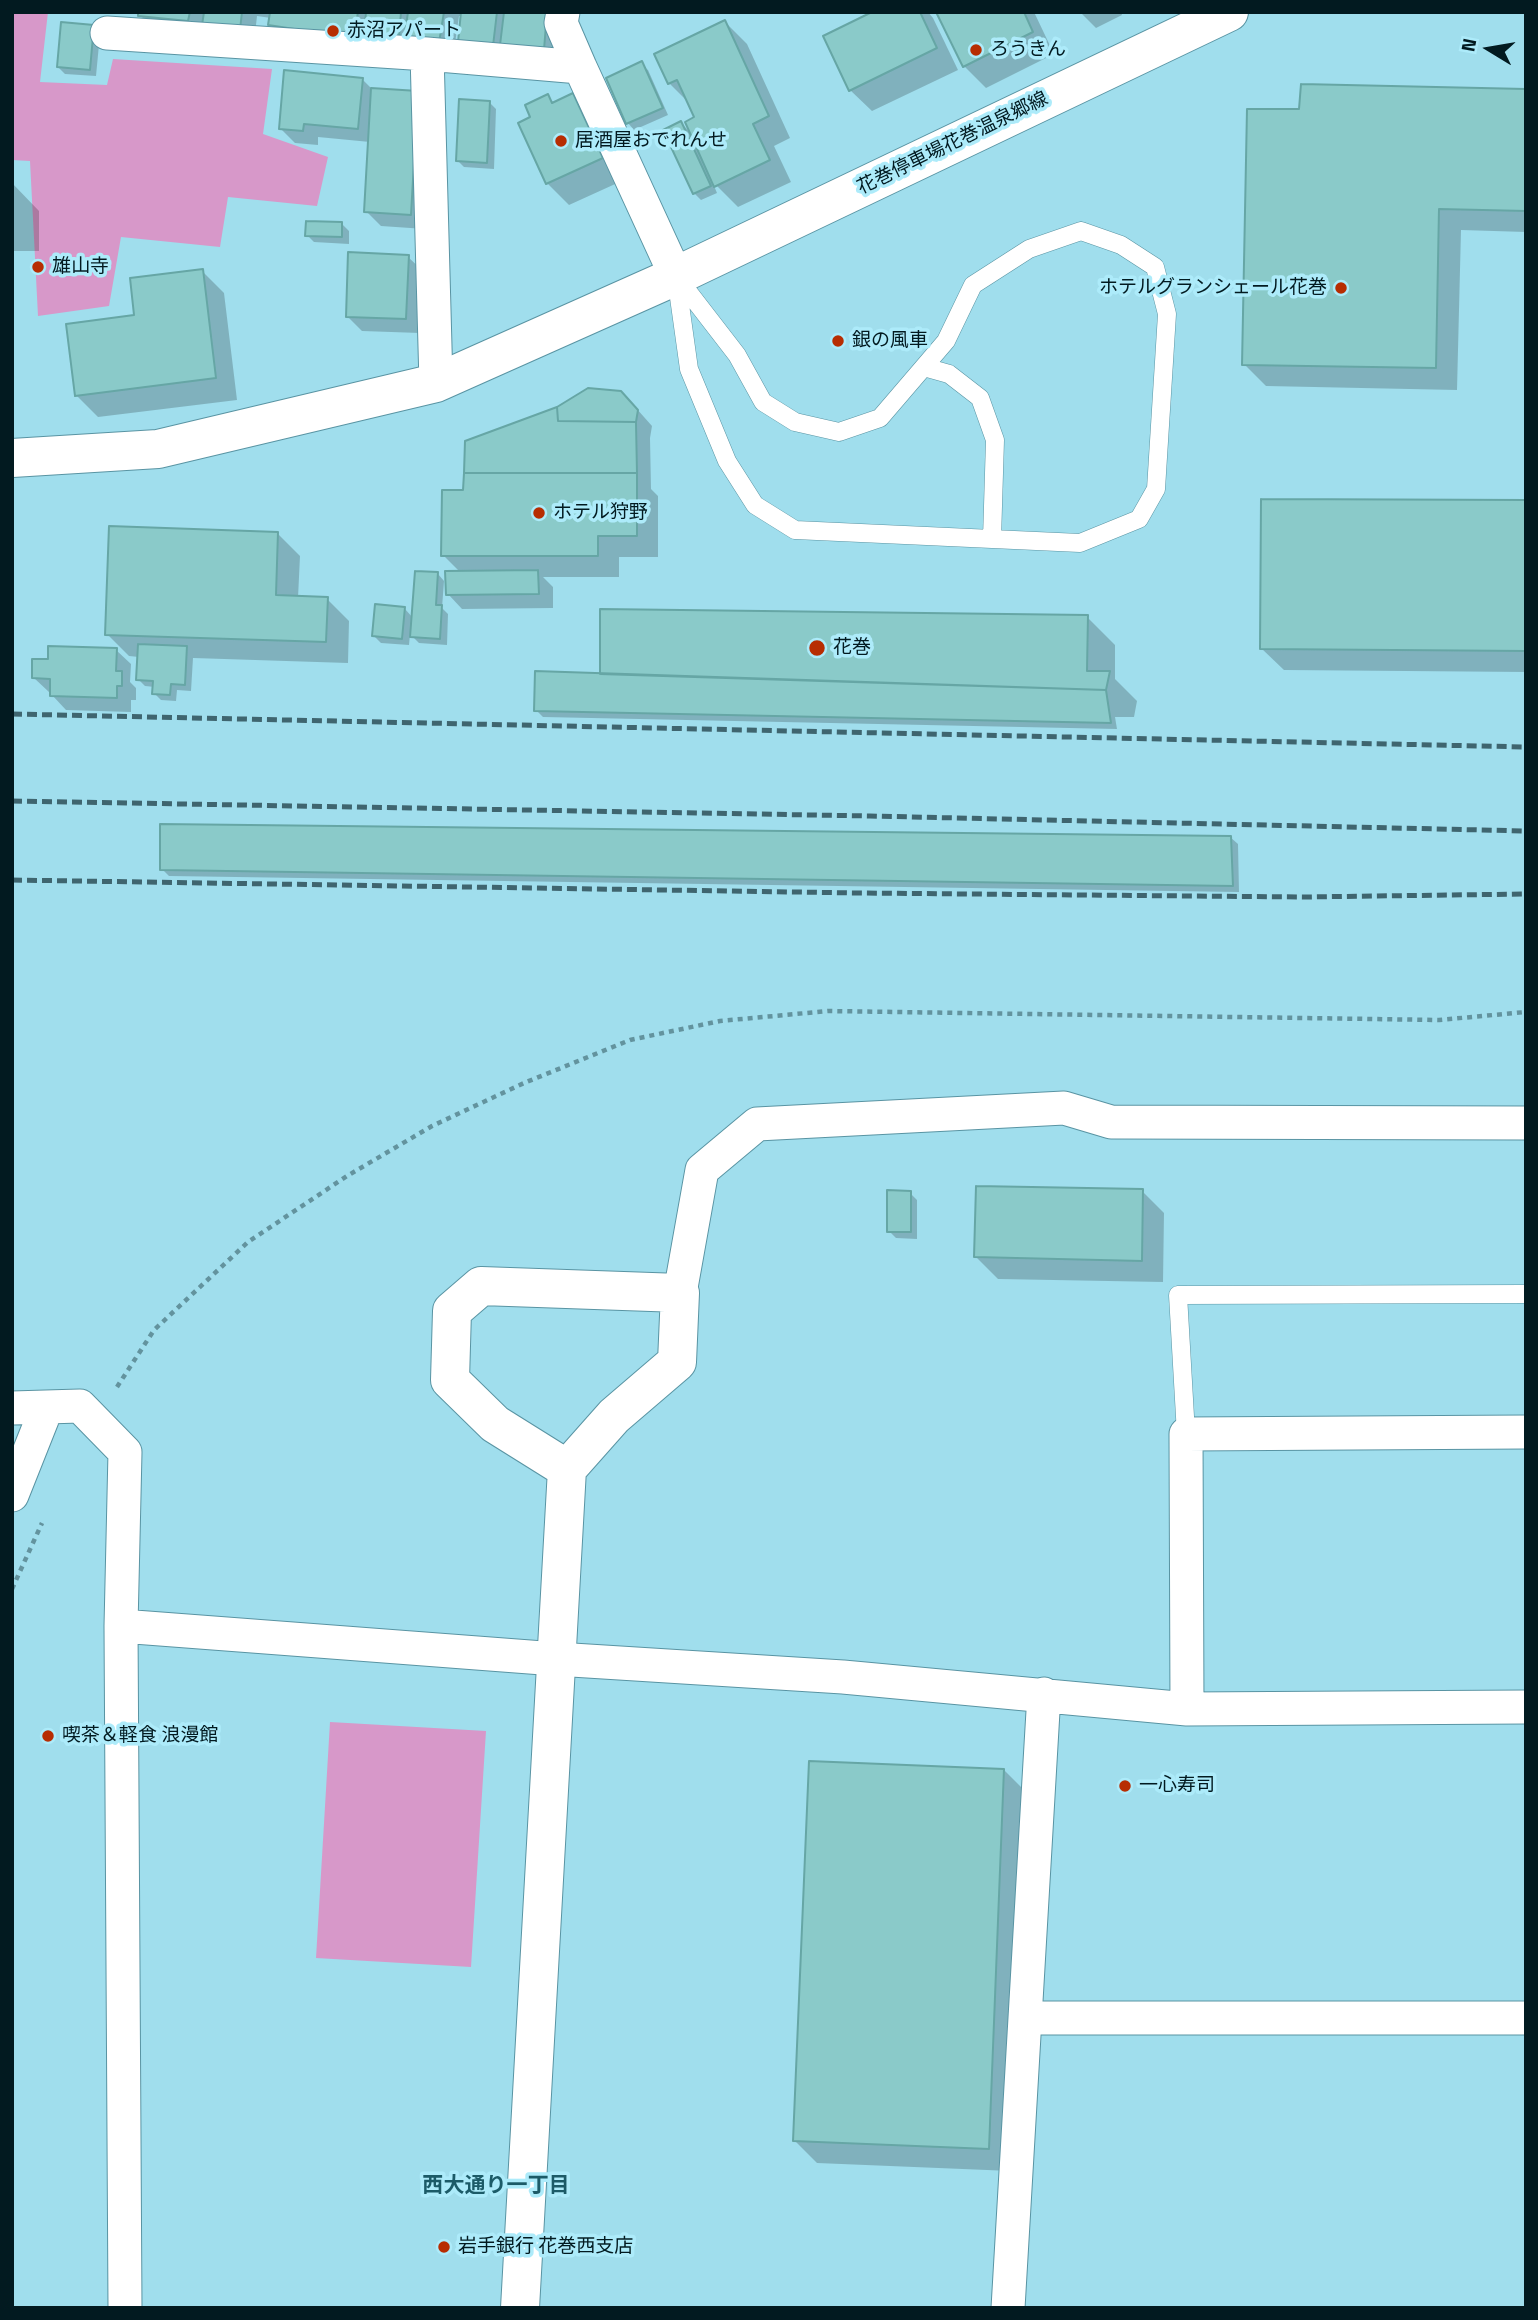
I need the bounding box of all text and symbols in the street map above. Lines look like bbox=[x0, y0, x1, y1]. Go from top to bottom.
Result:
north arrow bbox=[1454, 14, 1524, 84]
place label: 赤沼アパート bbox=[347, 20, 461, 42]
marker: 赤沼アパート bbox=[325, 23, 341, 39]
text: N bbox=[1452, 36, 1483, 54]
place label: ろうきん bbox=[990, 39, 1066, 61]
marker: ろうきん bbox=[968, 42, 984, 58]
street label: 花巻停車場花巻温泉郷線 bbox=[854, 88, 1052, 200]
place label: 居酒屋おでれんせ bbox=[575, 130, 727, 152]
marker: 居酒屋おでれんせ bbox=[553, 133, 569, 149]
place label: 雄山寺 bbox=[52, 256, 109, 278]
marker: 雄山寺 bbox=[30, 259, 46, 275]
place label: ホテルグランシェール花巻 bbox=[1099, 277, 1327, 299]
marker: ホテルグランシェール花巻 bbox=[1333, 280, 1349, 296]
place label: 銀の風車 bbox=[852, 330, 928, 352]
marker: 銀の風車 bbox=[830, 333, 846, 349]
place label: ホテル狩野 bbox=[553, 502, 648, 524]
marker: ホテル狩野 bbox=[531, 505, 547, 521]
place label: 花巻 bbox=[833, 637, 871, 659]
marker: 花巻 bbox=[807, 638, 827, 658]
place label: 喫茶＆軽食 浪漫館 bbox=[62, 1725, 218, 1747]
marker: 喫茶＆軽食 浪漫館 bbox=[40, 1728, 56, 1744]
place label: 一心寿司 bbox=[1139, 1775, 1215, 1797]
marker: 一心寿司 bbox=[1117, 1778, 1133, 1794]
district label: 西大通り一丁目 bbox=[423, 2174, 569, 2200]
place label: 岩手銀行 花巻西支店 bbox=[458, 2236, 633, 2258]
marker: 岩手銀行 花巻西支店 bbox=[436, 2239, 452, 2255]

